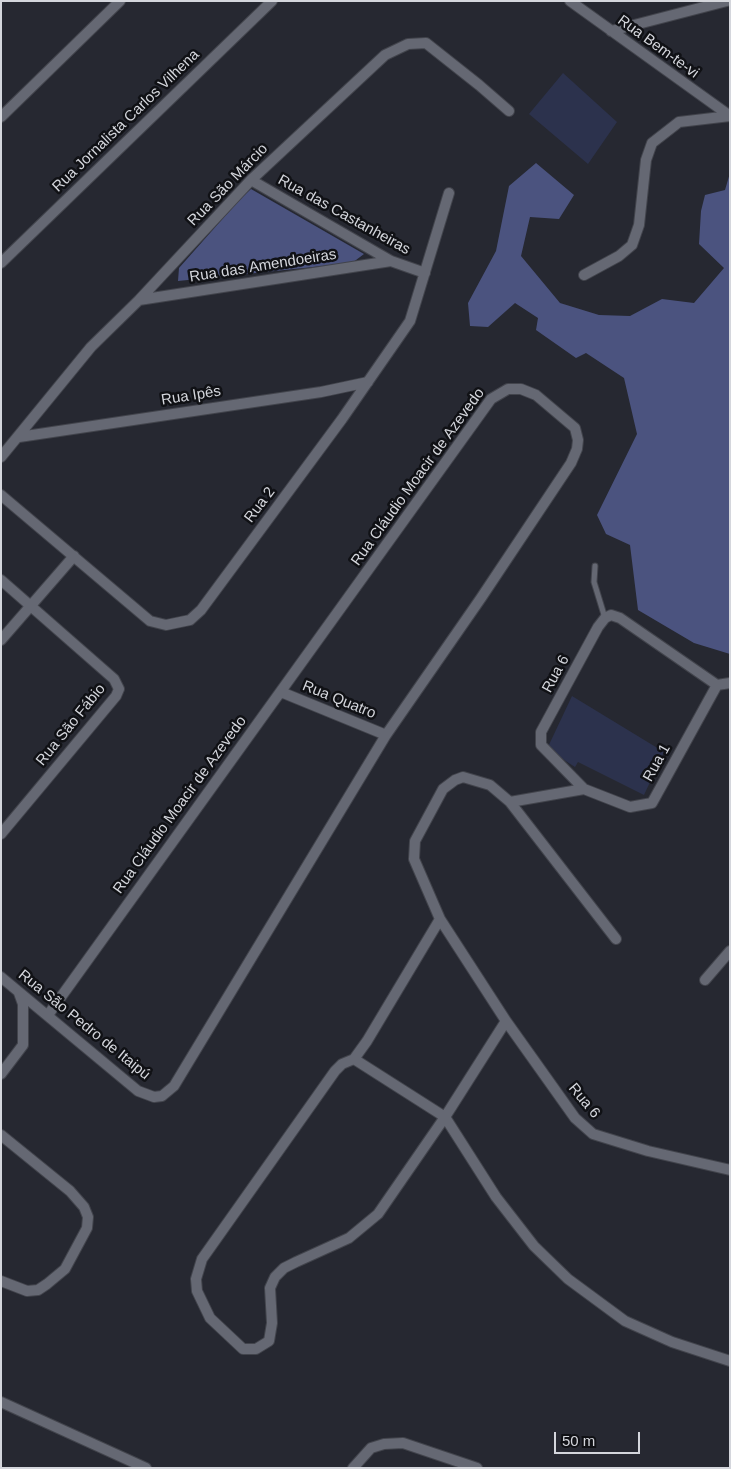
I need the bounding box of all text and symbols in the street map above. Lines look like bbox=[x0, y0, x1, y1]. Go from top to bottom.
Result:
street label: Rua Bem-te-vi bbox=[614, 12, 702, 82]
street label: Rua Jornalista Carlos Vilhena bbox=[49, 46, 203, 196]
street label: Rua São Márcio bbox=[184, 140, 272, 230]
street label: Rua das Castanheiras bbox=[275, 171, 413, 259]
street label: Rua das Amendoeiras bbox=[188, 246, 338, 286]
street label: Rua Ipês bbox=[160, 382, 222, 410]
street label: Rua Cláudio Moacir de Azevedo bbox=[347, 385, 489, 569]
street label: Rua 2 bbox=[241, 484, 279, 526]
street label: Rua 6 bbox=[539, 652, 573, 696]
street label: Rua Quatro bbox=[300, 677, 378, 723]
street label: Rua São Fábio bbox=[33, 680, 109, 770]
street label: Rua Cláudio Moacir de Azevedo bbox=[109, 713, 251, 897]
street label: Rua 1 bbox=[639, 741, 675, 785]
street label: Rua São Pedro de Itaipú bbox=[15, 966, 153, 1084]
street label: Rua 6 bbox=[564, 1080, 604, 1122]
scale bar bbox=[556, 1422, 642, 1454]
text: 50 m bbox=[562, 1432, 595, 1449]

